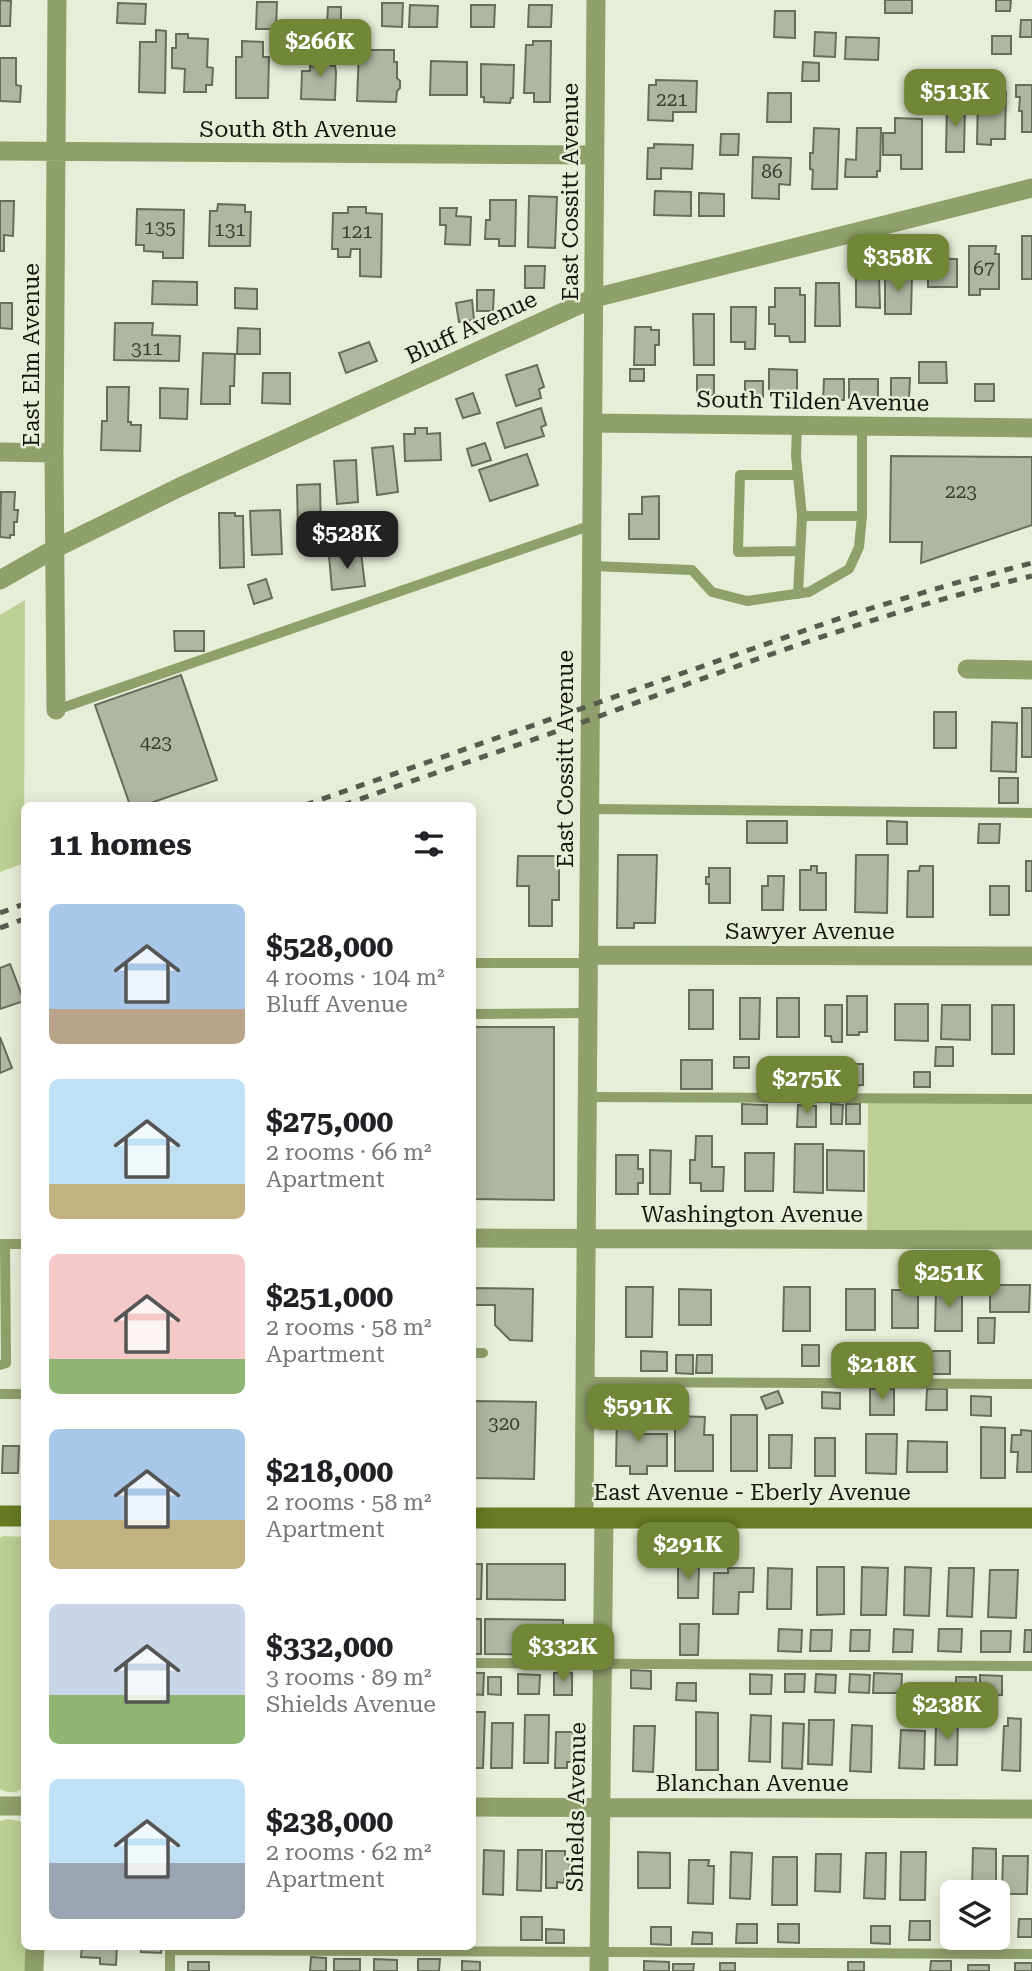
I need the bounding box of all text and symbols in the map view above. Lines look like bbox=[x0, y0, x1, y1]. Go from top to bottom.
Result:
pin: $266K bbox=[271, 20, 369, 79]
text: $266K bbox=[285, 28, 355, 55]
pin: $513K bbox=[906, 69, 1004, 129]
text: $513K bbox=[920, 78, 990, 105]
street label: East Cossitt Avenue bbox=[557, 83, 584, 301]
house number: 221 bbox=[656, 88, 688, 111]
street label: South 8th Avenue bbox=[200, 116, 397, 143]
house number: 86 bbox=[761, 160, 783, 183]
house number: 135 bbox=[144, 216, 176, 239]
house number: 131 bbox=[214, 218, 246, 241]
house number: 121 bbox=[341, 220, 373, 243]
pin: $358K bbox=[849, 234, 947, 294]
text: $358K bbox=[863, 243, 933, 270]
house number: 67 bbox=[973, 257, 995, 280]
street label: East Elm Avenue bbox=[18, 263, 45, 447]
street label: Bluff Avenue bbox=[401, 285, 541, 370]
house number: 311 bbox=[131, 337, 163, 360]
street label: South Tilden Avenue bbox=[696, 386, 930, 417]
house number: 223 bbox=[945, 480, 977, 503]
pin: $528K bbox=[298, 512, 396, 571]
text: $528K bbox=[312, 520, 382, 547]
street label: East Cossitt Avenue bbox=[552, 650, 579, 868]
house number: 423 bbox=[140, 731, 172, 754]
icon: filters bbox=[410, 825, 448, 863]
text: 11 homes bbox=[49, 827, 192, 862]
street label: Sawyer Avenue bbox=[725, 918, 895, 945]
text: $528,000 bbox=[266, 929, 393, 964]
icon: home bbox=[105, 932, 189, 1016]
text: 4 rooms · 104 m² bbox=[266, 964, 444, 991]
text: Bluff Avenue bbox=[266, 991, 408, 1018]
pin: $275K bbox=[758, 1056, 856, 1116]
text: $275K bbox=[772, 1065, 842, 1092]
text: $275,000 bbox=[266, 1104, 393, 1139]
icon: home bbox=[105, 1107, 189, 1191]
text: 2 rooms · 66 m² bbox=[266, 1139, 432, 1166]
text: Apartment bbox=[266, 1166, 385, 1193]
street label: Washington Avenue bbox=[641, 1201, 863, 1228]
pin: $251K bbox=[900, 1250, 998, 1310]
text: $251K bbox=[914, 1259, 984, 1286]
text: $251,000 bbox=[266, 1279, 393, 1314]
icon: home bbox=[105, 1282, 189, 1366]
text: 2 rooms · 58 m² bbox=[266, 1314, 432, 1341]
text: Apartment bbox=[266, 1341, 385, 1368]
pin: $218K bbox=[833, 1342, 931, 1402]
text: $218K bbox=[847, 1351, 917, 1378]
pin: $591K bbox=[589, 1384, 687, 1444]
text: $591K bbox=[603, 1393, 673, 1420]
house number: 320 bbox=[488, 1412, 520, 1435]
text: $218,000 bbox=[266, 1454, 393, 1489]
icon: home bbox=[105, 1457, 189, 1541]
street label: East Avenue - Eberly Avenue bbox=[593, 1479, 911, 1506]
text: 2 rooms · 58 m² bbox=[266, 1489, 432, 1516]
text: Apartment bbox=[266, 1516, 385, 1543]
pin: $291K bbox=[639, 1522, 737, 1582]
text: $291K bbox=[653, 1531, 723, 1558]
pin: $332K bbox=[514, 1624, 612, 1684]
text: $332,000 bbox=[266, 1629, 393, 1664]
icon: home bbox=[105, 1632, 189, 1716]
text: $332K bbox=[528, 1633, 598, 1660]
text: 3 rooms · 89 m² bbox=[266, 1664, 432, 1691]
pin: $238K bbox=[898, 1682, 996, 1742]
text: Shields Avenue bbox=[266, 1691, 436, 1718]
text: $238K bbox=[912, 1691, 982, 1718]
street label: Shields Avenue bbox=[562, 1722, 591, 1892]
street label: Blanchan Avenue bbox=[655, 1770, 849, 1797]
text: $238,000 bbox=[266, 1804, 393, 1839]
icon: home bbox=[105, 1807, 189, 1891]
text: 2 rooms · 62 m² bbox=[266, 1839, 432, 1866]
text: Apartment bbox=[266, 1866, 385, 1893]
map controls bbox=[940, 1880, 1010, 1950]
button: layers bbox=[940, 1880, 1010, 1950]

